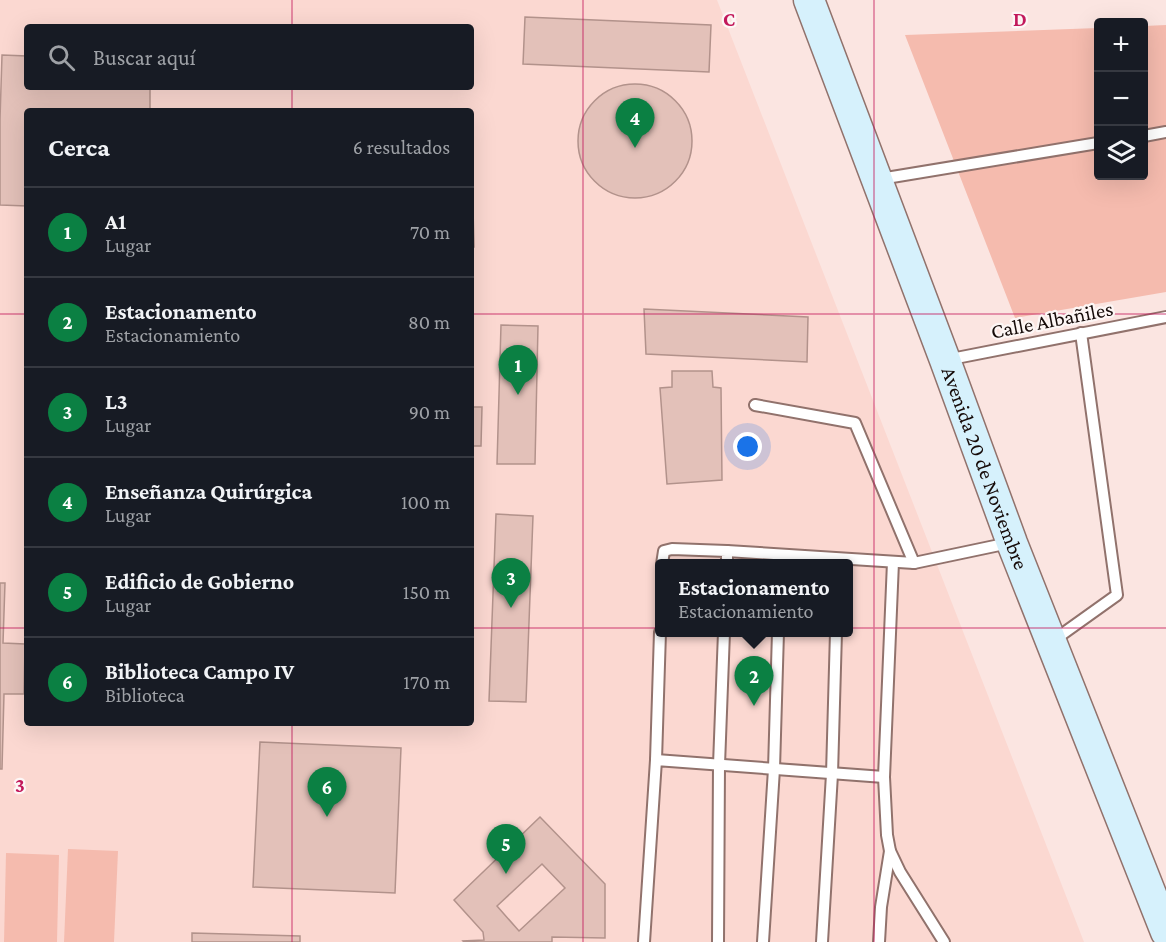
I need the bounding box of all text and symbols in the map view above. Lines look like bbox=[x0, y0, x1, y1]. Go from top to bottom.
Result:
text: C bbox=[723, 8, 735, 30]
text: D bbox=[1013, 8, 1027, 30]
map controls bbox=[1094, 18, 1148, 180]
button: + bbox=[1094, 18, 1148, 72]
search box bbox=[24, 24, 474, 90]
icon: search bbox=[45, 41, 78, 74]
text: Buscar aquí bbox=[93, 45, 195, 70]
button: − bbox=[1094, 72, 1148, 126]
pin: 4 bbox=[616, 98, 654, 148]
button: layers bbox=[1094, 126, 1148, 180]
text: Cerca bbox=[48, 133, 110, 162]
text: 6 resultados bbox=[353, 136, 450, 158]
text: A1 bbox=[105, 209, 126, 234]
text: 1 bbox=[64, 221, 71, 243]
text: 70 m bbox=[410, 221, 450, 243]
text: Lugar bbox=[105, 234, 151, 256]
street label: Calle Albañiles bbox=[989, 296, 1115, 344]
text: Estacionamento bbox=[105, 299, 257, 324]
text: 2 bbox=[62, 311, 73, 333]
text: 80 m bbox=[408, 311, 450, 333]
text: Estacionamiento bbox=[105, 324, 240, 346]
pin: 1 bbox=[498, 346, 538, 395]
street label: Avenida 20 de Noviembre bbox=[936, 363, 1033, 573]
text: L3 bbox=[105, 389, 128, 414]
text: 3 bbox=[63, 401, 72, 423]
text: 90 m bbox=[409, 401, 450, 423]
text: Lugar bbox=[105, 414, 151, 436]
your location bbox=[733, 432, 762, 461]
text: Enseñanza Quirúrgica bbox=[105, 479, 312, 504]
text: 4 bbox=[62, 491, 73, 513]
text: 100 m bbox=[401, 491, 450, 513]
text: Lugar bbox=[105, 504, 151, 526]
pin: 3 bbox=[492, 558, 530, 608]
popup bbox=[655, 559, 853, 637]
text: Edificio de Gobierno bbox=[105, 569, 294, 594]
text: Estacionamento bbox=[678, 575, 830, 600]
text: 5 bbox=[63, 581, 72, 603]
text: 150 m bbox=[403, 581, 450, 603]
text: Lugar bbox=[105, 594, 151, 616]
text: Estacionamiento bbox=[678, 600, 813, 622]
pin: 2 bbox=[734, 656, 774, 706]
text: Biblioteca Campo IV bbox=[105, 659, 294, 684]
text: 6 bbox=[62, 671, 73, 693]
text: 170 m bbox=[403, 671, 450, 693]
text: Biblioteca bbox=[105, 684, 185, 706]
pin: 6 bbox=[308, 768, 346, 817]
text: 3 bbox=[15, 774, 25, 796]
pin: 5 bbox=[486, 824, 526, 874]

